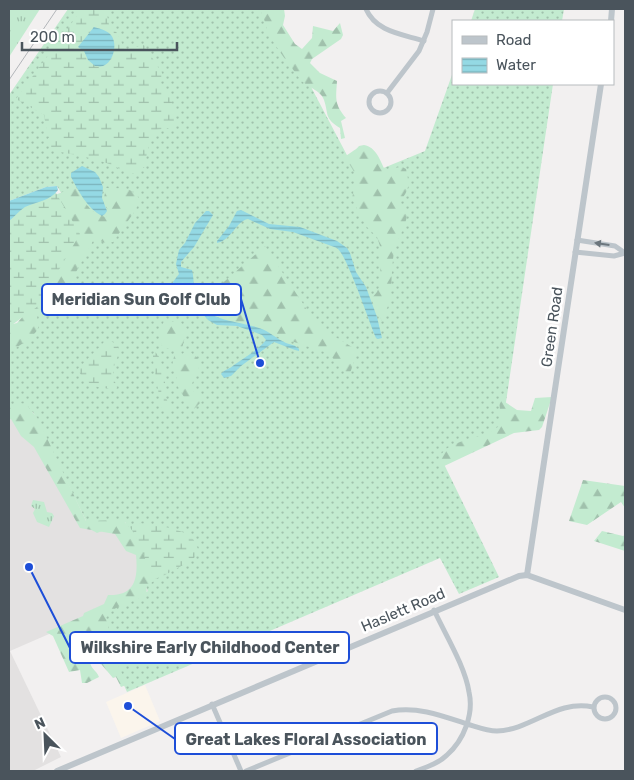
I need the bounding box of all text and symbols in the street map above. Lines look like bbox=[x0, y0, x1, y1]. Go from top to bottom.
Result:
scale bar bbox=[22, 20, 178, 52]
legend bbox=[452, 20, 614, 85]
text: 200 m bbox=[30, 28, 75, 46]
text: Road bbox=[496, 31, 532, 49]
text: Water bbox=[496, 56, 536, 74]
one-way arrow bbox=[594, 240, 610, 248]
callout: Meridian Sun Golf Club bbox=[42, 284, 241, 315]
street label: Green Road bbox=[537, 286, 567, 368]
text: Meridian Sun Golf Club bbox=[51, 290, 231, 309]
street label: Haslett Road bbox=[358, 584, 448, 636]
callout: Wilkshire Early Childhood Center bbox=[70, 632, 349, 663]
text: Wilkshire Early Childhood Center bbox=[80, 638, 340, 657]
north arrow bbox=[20, 710, 70, 760]
text: N bbox=[32, 714, 48, 733]
callout: Great Lakes Floral Association bbox=[175, 723, 437, 754]
text: Great Lakes Floral Association bbox=[185, 730, 427, 749]

